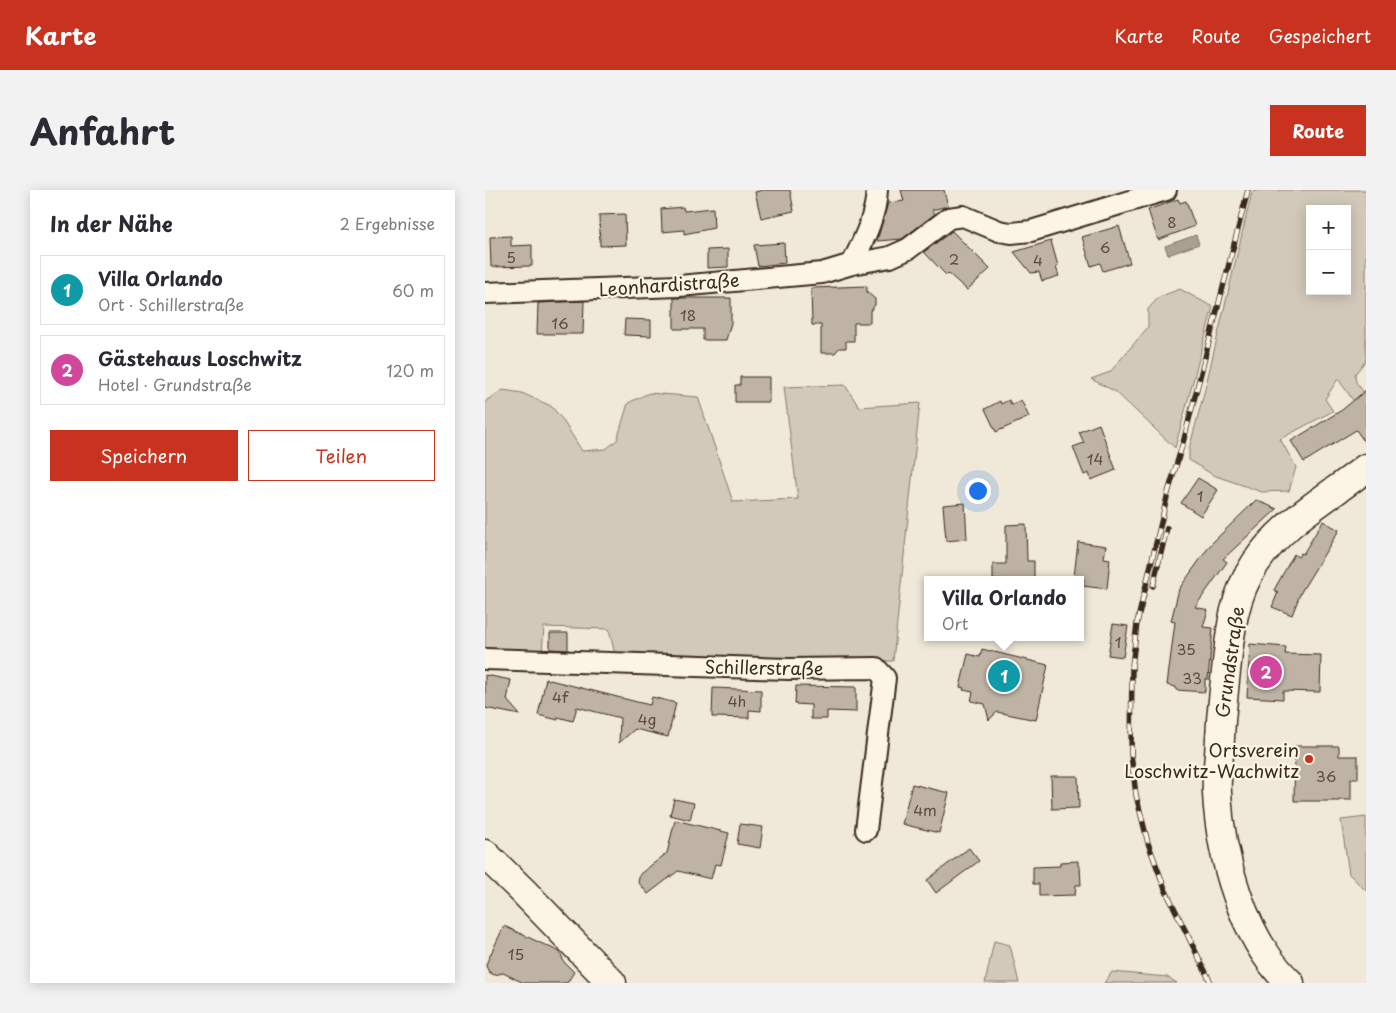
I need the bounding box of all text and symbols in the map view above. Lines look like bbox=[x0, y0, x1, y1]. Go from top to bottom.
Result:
text: Karte bbox=[25, 17, 97, 53]
text: Karte bbox=[1115, 22, 1163, 49]
text: Route bbox=[1191, 22, 1241, 49]
text: Gespeichert bbox=[1269, 22, 1371, 49]
text: Anfahrt bbox=[30, 104, 175, 157]
button: Route bbox=[1270, 105, 1366, 156]
map controls bbox=[1306, 205, 1351, 295]
button: + bbox=[1306, 205, 1351, 250]
text: In der Nähe bbox=[50, 207, 172, 239]
house number: 8 bbox=[1167, 210, 1177, 233]
text: 2 Ergebnisse bbox=[340, 211, 435, 235]
house number: 6 bbox=[1100, 235, 1110, 258]
house number: 5 bbox=[506, 245, 516, 268]
house number: 2 bbox=[949, 247, 959, 270]
house number: 4 bbox=[1033, 248, 1043, 271]
button: − bbox=[1306, 250, 1351, 295]
text: Villa Orlando bbox=[98, 264, 223, 292]
street label: Leonhardistraße bbox=[598, 266, 740, 302]
text: 1 bbox=[63, 278, 71, 302]
text: 60 m bbox=[392, 278, 434, 302]
text: Ort · Schillerstraße bbox=[98, 292, 244, 316]
house number: 18 bbox=[680, 303, 696, 326]
house number: 16 bbox=[551, 311, 569, 334]
text: Gästehaus Loschwitz bbox=[98, 344, 302, 372]
text: 2 bbox=[61, 358, 73, 382]
text: 120 m bbox=[387, 358, 434, 382]
text: Hotel · Grundstraße bbox=[98, 372, 252, 396]
button: Speichern bbox=[50, 430, 238, 481]
button: Teilen bbox=[248, 430, 435, 481]
house number: 14 bbox=[1087, 447, 1103, 470]
your location bbox=[965, 478, 991, 504]
house number: 1 bbox=[1197, 484, 1203, 507]
popup bbox=[924, 576, 1084, 641]
text: Villa Orlando bbox=[942, 583, 1066, 611]
street label: Grundstraße bbox=[1208, 605, 1250, 719]
text: Ort bbox=[942, 611, 968, 635]
house number: 1 bbox=[1115, 630, 1121, 653]
house number: 35 bbox=[1176, 637, 1196, 660]
street label: Schillerstraße bbox=[704, 652, 824, 682]
pin: 2 bbox=[1250, 653, 1282, 691]
pin: 1 bbox=[988, 657, 1020, 695]
house number: 33 bbox=[1182, 666, 1202, 689]
house number: 4f bbox=[552, 685, 569, 708]
house number: 4h bbox=[728, 689, 746, 712]
house number: 4g bbox=[638, 707, 656, 730]
place label: Ortsverein Loschwitz-Wachwitz bbox=[1124, 736, 1299, 784]
marker: Ortsverein Loschwitz-Wachwitz bbox=[1303, 753, 1315, 765]
house number: 36 bbox=[1316, 764, 1336, 787]
house number: 4m bbox=[913, 798, 937, 821]
house number: 15 bbox=[508, 942, 524, 965]

